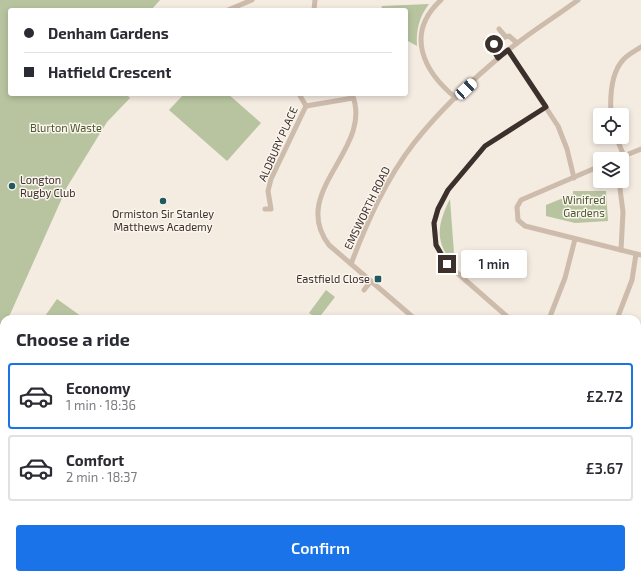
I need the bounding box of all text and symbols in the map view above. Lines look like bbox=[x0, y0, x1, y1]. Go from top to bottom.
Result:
text: Denham Gardens bbox=[48, 24, 169, 42]
route start bbox=[485, 35, 503, 53]
text: Hatfield Crescent bbox=[48, 63, 171, 81]
car bbox=[453, 76, 479, 102]
street label: ALDBURY PLACE bbox=[255, 104, 300, 183]
map controls bbox=[593, 108, 629, 188]
button: locate bbox=[593, 108, 629, 144]
park label: Blurton Waste bbox=[30, 121, 102, 134]
button: layers bbox=[593, 152, 629, 188]
street label: EMSWORTH ROAD bbox=[341, 164, 392, 251]
place label: Longton Rugby Club bbox=[20, 173, 76, 199]
marker: Longton Rugby Club bbox=[7, 181, 17, 191]
park label: Winifred Gardens bbox=[563, 193, 605, 219]
marker: Ormiston Sir Stanley Matthews Academy bbox=[158, 196, 168, 206]
place label: Ormiston Sir Stanley Matthews Academy bbox=[112, 207, 214, 233]
callout: 1 min bbox=[461, 250, 527, 278]
route end bbox=[438, 255, 456, 273]
text: 1 min bbox=[479, 256, 509, 272]
place label: Eastfield Close bbox=[296, 272, 370, 285]
marker: Eastfield Close bbox=[373, 274, 383, 284]
text: Choose a ride bbox=[16, 328, 130, 350]
icon: car bbox=[18, 378, 54, 414]
text: Economy bbox=[66, 379, 131, 397]
text: £2.72 bbox=[586, 387, 623, 405]
text: 1 min · 18:36 bbox=[66, 397, 136, 413]
icon: car bbox=[18, 450, 54, 486]
text: Comfort bbox=[66, 451, 124, 469]
text: £3.67 bbox=[586, 459, 623, 477]
text: 2 min · 18:37 bbox=[66, 469, 137, 485]
button: Confirm bbox=[16, 525, 625, 571]

